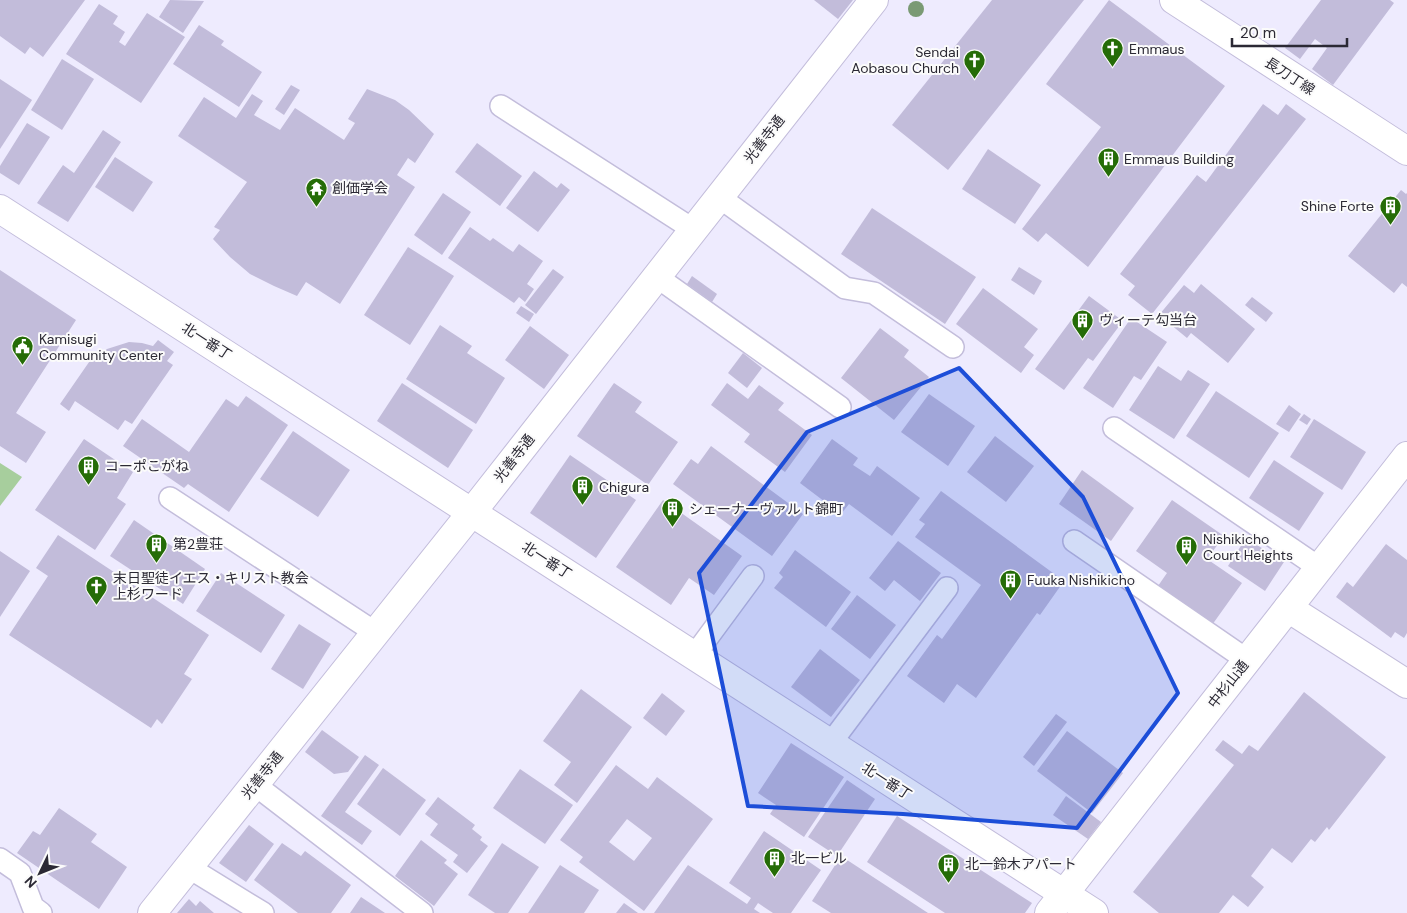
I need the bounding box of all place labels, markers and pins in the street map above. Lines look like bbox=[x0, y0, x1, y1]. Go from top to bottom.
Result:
church icon: Emmaus bbox=[1101, 37, 1125, 68]
place label: Emmaus bbox=[1129, 40, 1185, 58]
place label: Sendai Aobasou Church bbox=[851, 43, 959, 77]
church icon: Sendai Aobasou Church bbox=[963, 48, 987, 79]
building icon: Emmaus Building bbox=[1096, 147, 1120, 178]
place label: Emmaus Building bbox=[1124, 150, 1234, 168]
temple icon: 創価学会 bbox=[304, 176, 328, 207]
place label: 創価学会 bbox=[332, 179, 388, 197]
building icon: Shine Forte bbox=[1378, 194, 1402, 225]
place label: Shine Forte bbox=[1301, 197, 1374, 215]
building icon: ヴィーテ勾当台 bbox=[1071, 308, 1095, 339]
place label: ヴィーテ勾当台 bbox=[1099, 311, 1197, 329]
place label: Kamisugi Community Center bbox=[39, 330, 163, 364]
public building icon: Kamisugi Community Center bbox=[11, 335, 35, 366]
building icon: コーポこがね bbox=[77, 454, 101, 485]
place label: コーポこがね bbox=[105, 457, 189, 475]
building icon: Chigura bbox=[571, 475, 595, 506]
place label: Chigura bbox=[599, 478, 649, 496]
building icon: シェーナーヴァルト錦町 bbox=[661, 497, 685, 528]
place label: シェーナーヴァルト錦町 bbox=[689, 500, 843, 518]
place label: Nishikicho Court Heights bbox=[1203, 530, 1293, 564]
building icon: 第2豊荘 bbox=[145, 532, 169, 563]
place label: 第2豊荘 bbox=[173, 535, 223, 553]
building icon: Nishikicho Court Heights bbox=[1175, 535, 1199, 566]
building icon: Fuuka Nishikicho bbox=[999, 568, 1023, 599]
place label: 末日聖徒イエス・キリスト教会 上杉ワード bbox=[113, 569, 309, 603]
place label: Fuuka Nishikicho bbox=[1027, 571, 1135, 589]
church icon: 末日聖徒イエス・キリスト教会 上杉ワード bbox=[85, 574, 109, 605]
building icon: 北一ビル bbox=[763, 846, 787, 877]
place label: 北一ビル bbox=[791, 849, 847, 867]
building icon: 北一鈴木アパート bbox=[937, 852, 961, 883]
place label: 北一鈴木アパート bbox=[965, 855, 1077, 873]

